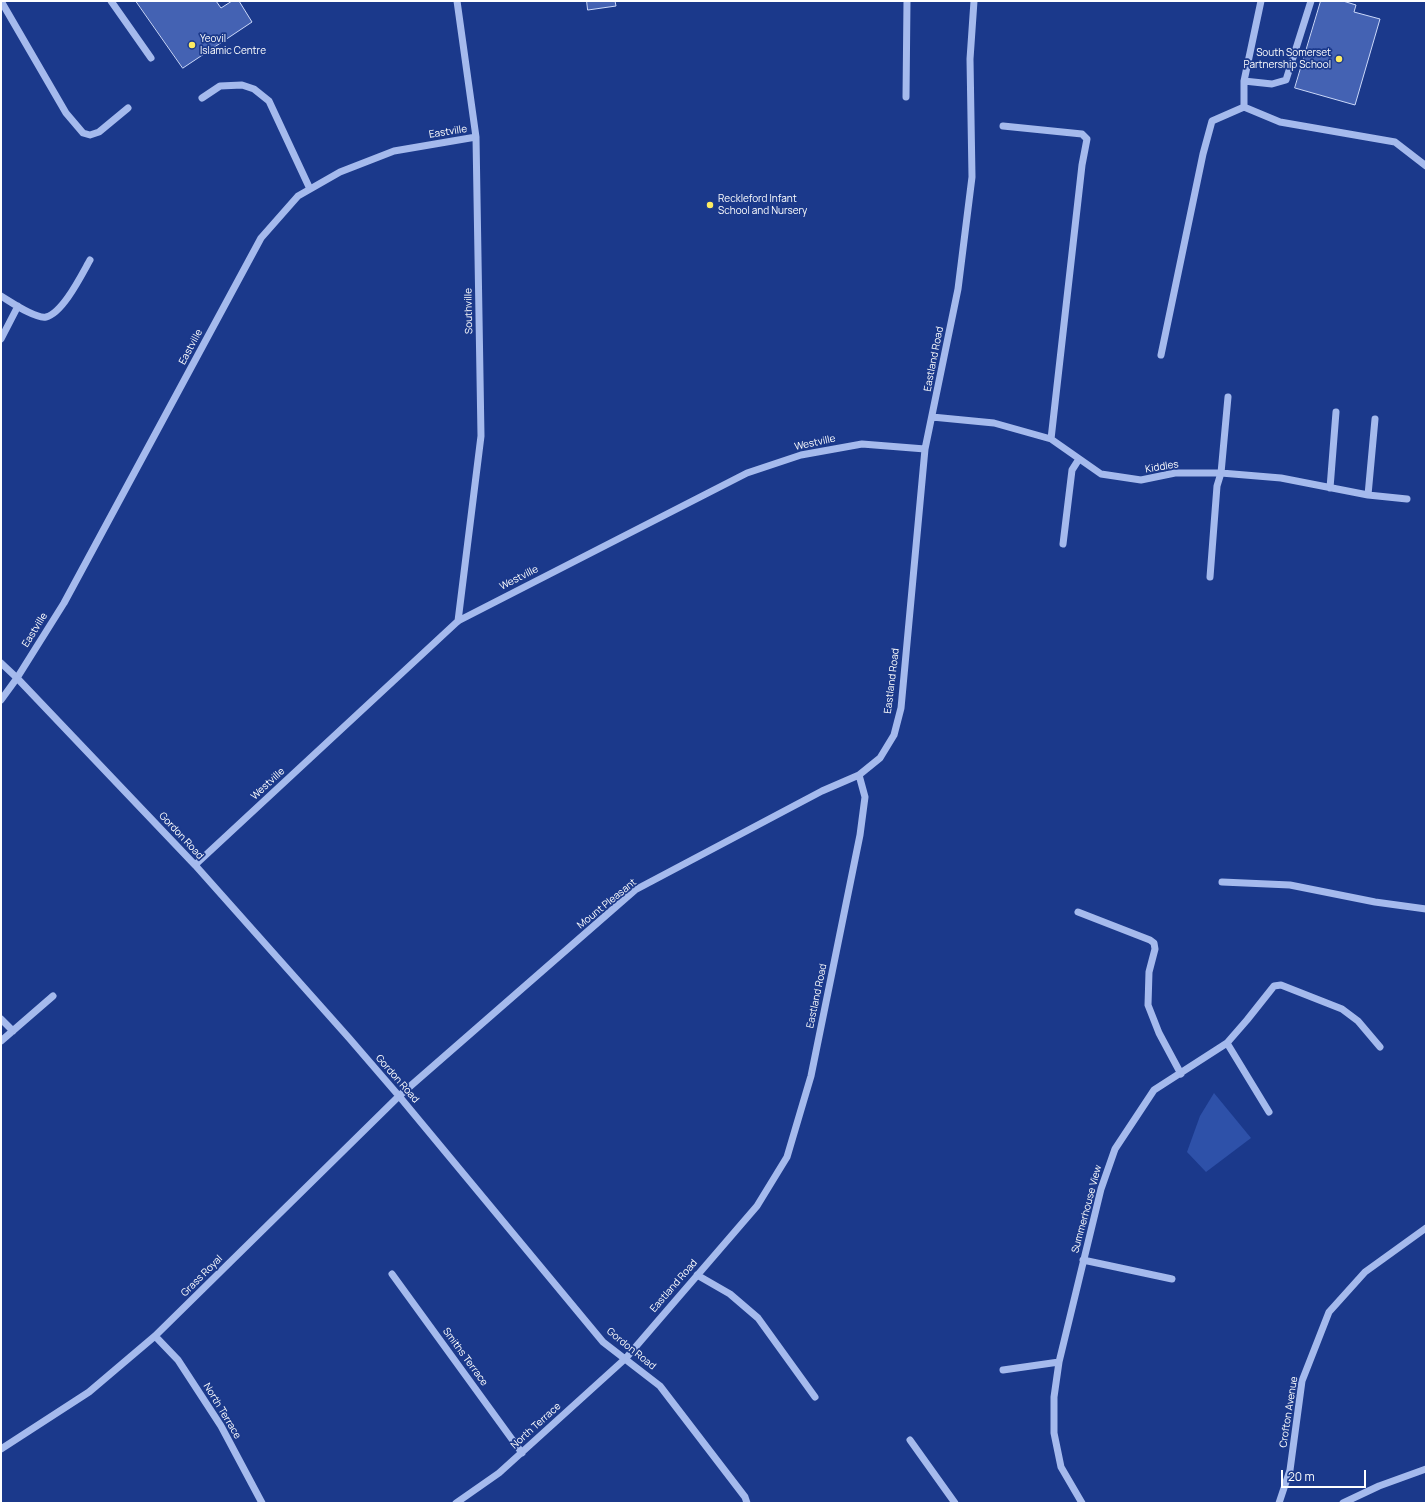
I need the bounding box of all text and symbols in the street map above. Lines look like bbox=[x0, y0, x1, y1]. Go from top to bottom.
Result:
place label: Yeovil Islamic Centre bbox=[200, 33, 266, 56]
marker: Yeovil Islamic Centre bbox=[187, 40, 197, 50]
place label: South Somerset Partnership School bbox=[1244, 47, 1331, 70]
marker: South Somerset Partnership School bbox=[1334, 54, 1344, 64]
street label: Eastville bbox=[428, 123, 468, 141]
place label: Reckleford Infant School and Nursery bbox=[718, 193, 807, 216]
marker: Reckleford Infant School and Nursery bbox=[705, 200, 715, 210]
street label: Southville bbox=[463, 288, 475, 334]
street label: Eastland Road bbox=[922, 325, 946, 393]
street label: Eastville bbox=[177, 327, 205, 367]
street label: Westville bbox=[793, 433, 837, 453]
street label: Kiddles bbox=[1144, 458, 1180, 476]
street label: Westville bbox=[498, 563, 540, 593]
street label: Eastville bbox=[20, 611, 50, 649]
street label: Eastland Road bbox=[882, 648, 902, 714]
street label: Westville bbox=[249, 765, 287, 803]
street label: Gordon Road bbox=[156, 810, 206, 862]
street label: Mount Pleasant bbox=[575, 876, 639, 932]
street label: Eastland Road bbox=[804, 963, 830, 1029]
street label: Gordon Road bbox=[373, 1052, 421, 1106]
street label: Summerhouse View bbox=[1069, 1164, 1105, 1254]
street label: Grass Royal bbox=[179, 1253, 225, 1299]
street label: Eastland Road bbox=[648, 1257, 700, 1315]
street label: Gordon Road bbox=[604, 1325, 658, 1373]
street label: Smiths Terrace bbox=[440, 1326, 490, 1388]
street label: Crofton Avenue bbox=[1277, 1375, 1301, 1449]
street label: North Terrace bbox=[201, 1381, 243, 1441]
street label: North Terrace bbox=[509, 1400, 563, 1452]
scale bar bbox=[1283, 1462, 1368, 1488]
text: 20 m bbox=[1288, 1468, 1315, 1485]

